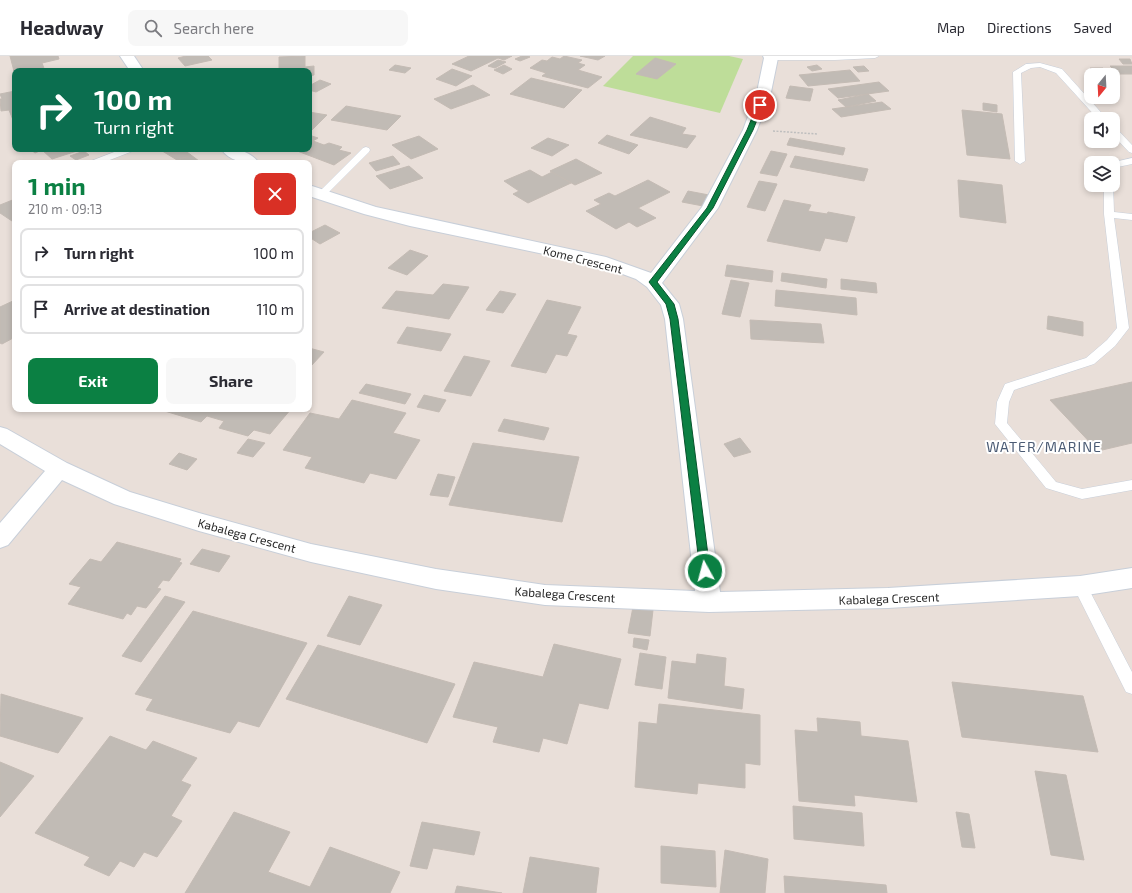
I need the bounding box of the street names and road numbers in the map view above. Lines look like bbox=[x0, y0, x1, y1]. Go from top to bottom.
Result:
street label: Kome Crescent bbox=[542, 242, 624, 276]
street label: Kabalega Crescent bbox=[196, 515, 298, 555]
street label: Kabalega Crescent bbox=[514, 584, 616, 605]
street label: Kabalega Crescent bbox=[838, 589, 940, 607]

